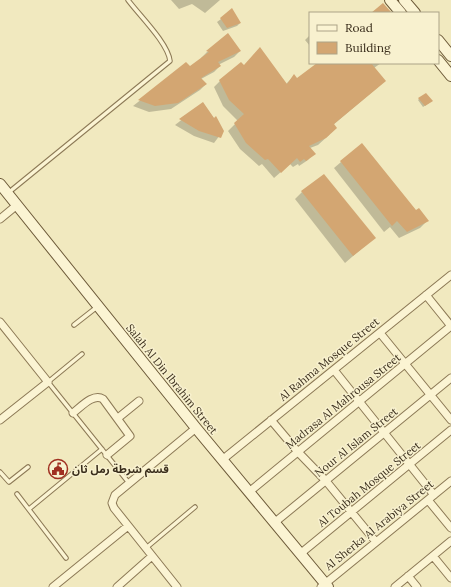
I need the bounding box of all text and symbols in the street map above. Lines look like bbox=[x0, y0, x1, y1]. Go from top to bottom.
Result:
legend bbox=[309, 12, 439, 64]
text: Road bbox=[345, 20, 373, 35]
text: Building bbox=[345, 40, 391, 55]
street label: Al Rahma Mosque Street bbox=[275, 314, 382, 404]
street label: Salah Al Din Ibrahim Street bbox=[123, 321, 221, 437]
street label: Madrasa Al Mahrousa Street bbox=[283, 350, 404, 452]
street label: Nour Al Islam Street bbox=[312, 404, 401, 480]
street label: Al Toubah Mosque Street bbox=[314, 438, 424, 530]
public building icon: قسم شرطة رمل ثان bbox=[47, 458, 69, 480]
place label: قسم شرطة رمل ثان bbox=[72, 462, 169, 478]
street label: Al Sherka Al Arabiya Street bbox=[321, 476, 437, 574]

